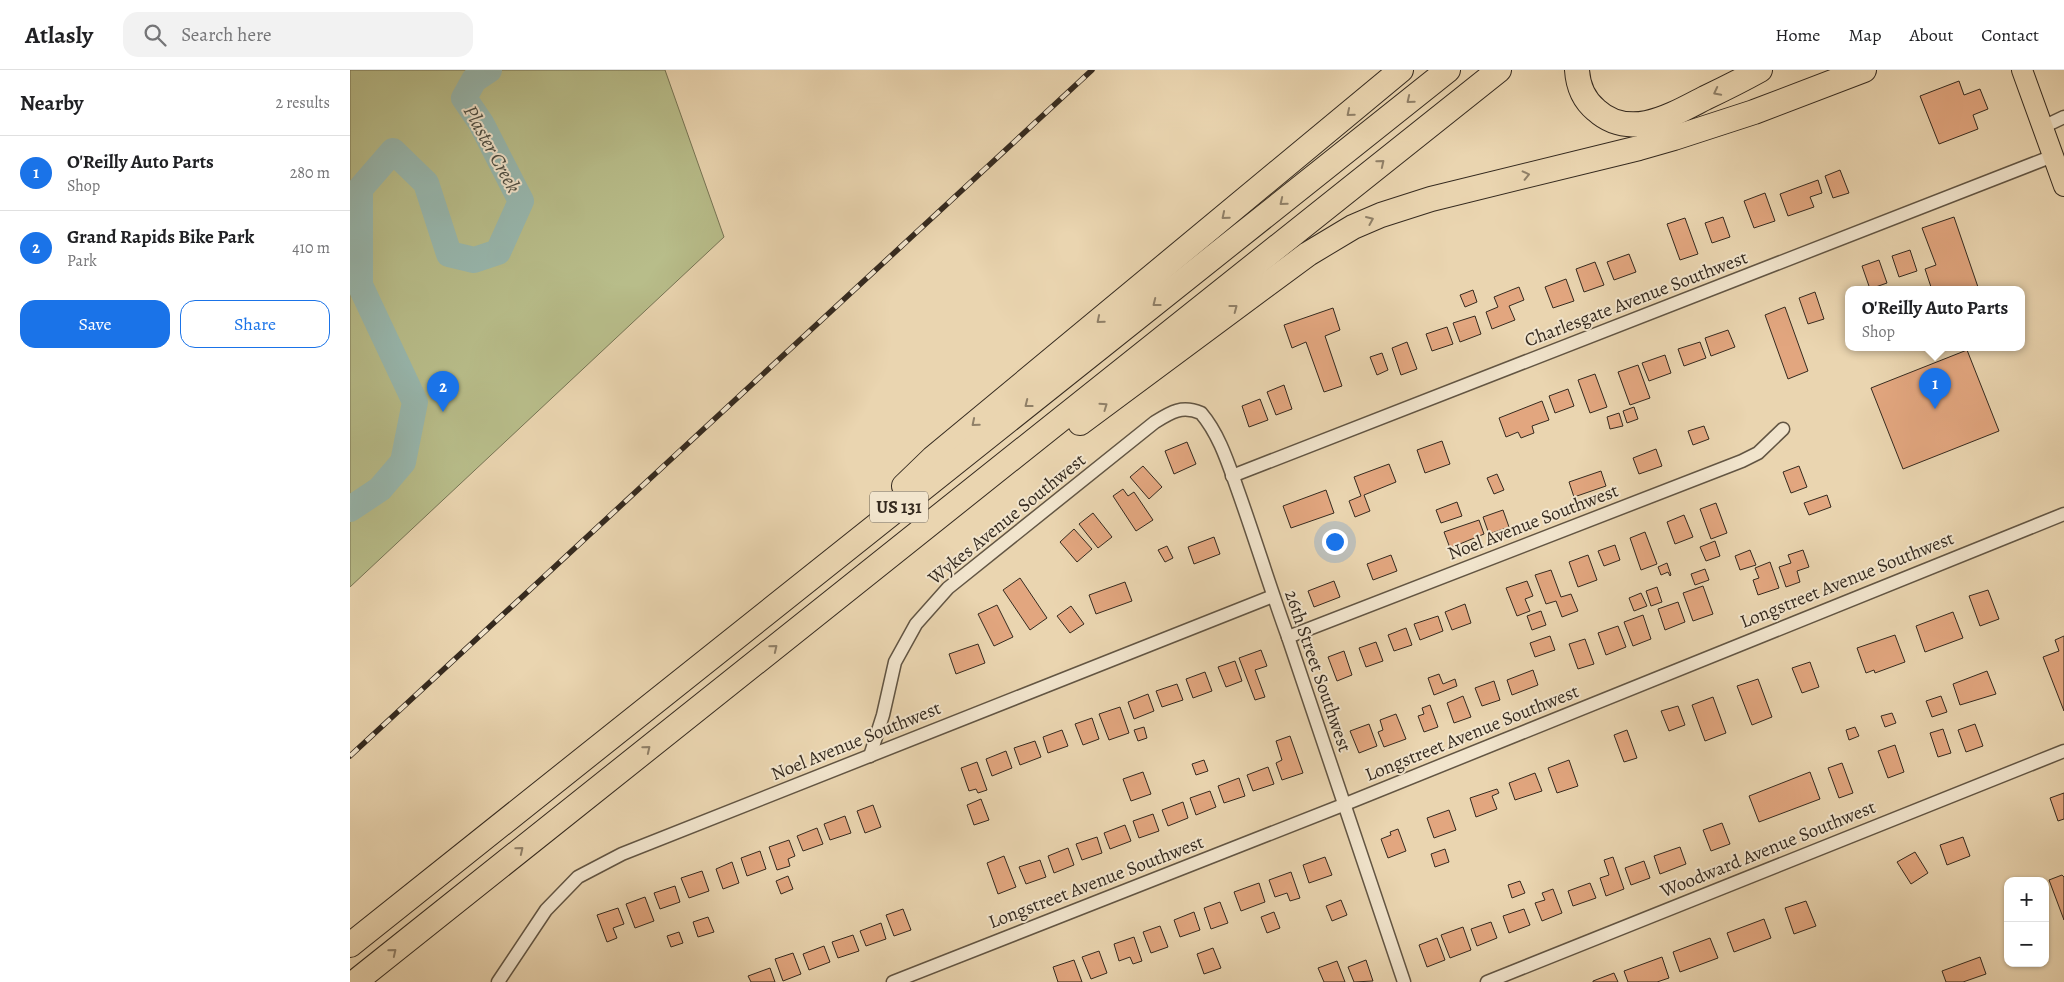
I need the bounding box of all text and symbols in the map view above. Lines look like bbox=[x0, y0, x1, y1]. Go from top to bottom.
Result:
search box bbox=[123, 12, 473, 57]
text: Atlasly bbox=[25, 19, 93, 51]
icon: search bbox=[141, 21, 169, 49]
text: Search here bbox=[181, 22, 272, 48]
text: Home bbox=[1775, 23, 1820, 47]
text: Map bbox=[1848, 23, 1881, 47]
text: About bbox=[1909, 23, 1953, 47]
text: Contact bbox=[1981, 23, 2039, 47]
one-way arrow bbox=[1713, 86, 1722, 96]
text: Nearby bbox=[20, 89, 83, 117]
text: 2 results bbox=[275, 92, 330, 114]
one-way arrow bbox=[1407, 95, 1416, 103]
water label: Plaster Creek bbox=[457, 100, 527, 198]
one-way arrow bbox=[1347, 107, 1356, 116]
text: O'Reilly Auto Parts bbox=[67, 149, 214, 175]
one-way arrow bbox=[1375, 161, 1384, 169]
text: 1 bbox=[33, 162, 39, 184]
text: 280 m bbox=[290, 162, 330, 184]
one-way arrow bbox=[1521, 170, 1530, 181]
text: Shop bbox=[67, 175, 100, 197]
one-way arrow bbox=[1279, 196, 1289, 205]
one-way arrow bbox=[1222, 211, 1231, 219]
one-way arrow bbox=[1365, 216, 1374, 227]
text: Grand Rapids Bike Park bbox=[67, 224, 254, 250]
text: 2 bbox=[32, 237, 40, 259]
text: 410 m bbox=[292, 237, 330, 259]
street label: Charlesgate Avenue Southwest bbox=[1521, 244, 1751, 354]
text: Park bbox=[67, 250, 97, 272]
popup bbox=[1845, 286, 2025, 351]
text: O'Reilly Auto Parts bbox=[1862, 295, 2008, 321]
one-way arrow bbox=[1153, 298, 1162, 306]
button: Save bbox=[20, 300, 170, 348]
button: Share bbox=[180, 300, 330, 348]
one-way arrow bbox=[1228, 306, 1237, 314]
one-way arrow bbox=[1097, 314, 1106, 322]
text: Shop bbox=[1862, 321, 1895, 343]
pin: 1 bbox=[1919, 368, 1951, 409]
pin: 2 bbox=[427, 371, 459, 412]
one-way arrow bbox=[1025, 399, 1034, 408]
one-way arrow bbox=[1098, 403, 1108, 412]
one-way arrow bbox=[971, 418, 980, 427]
street label: Wykes Avenue Southwest bbox=[922, 447, 1091, 591]
street label: Noel Avenue Southwest bbox=[1444, 477, 1622, 567]
road number: US 131 bbox=[870, 492, 928, 522]
street label: Longstreet Avenue Southwest bbox=[1736, 525, 1958, 635]
your location bbox=[1322, 529, 1348, 555]
street label: 26th Street Southwest bbox=[1278, 587, 1358, 755]
one-way arrow bbox=[769, 644, 778, 653]
street label: Longstreet Avenue Southwest bbox=[1361, 678, 1583, 788]
street label: Noel Avenue Southwest bbox=[767, 695, 945, 787]
one-way arrow bbox=[641, 746, 651, 755]
street label: Woodward Avenue Southwest bbox=[1656, 794, 1879, 904]
street label: Longstreet Avenue Southwest bbox=[985, 829, 1207, 935]
one-way arrow bbox=[514, 848, 523, 856]
map controls bbox=[2004, 877, 2049, 967]
button: + bbox=[2004, 877, 2049, 922]
button: − bbox=[2004, 922, 2049, 967]
one-way arrow bbox=[388, 948, 397, 957]

